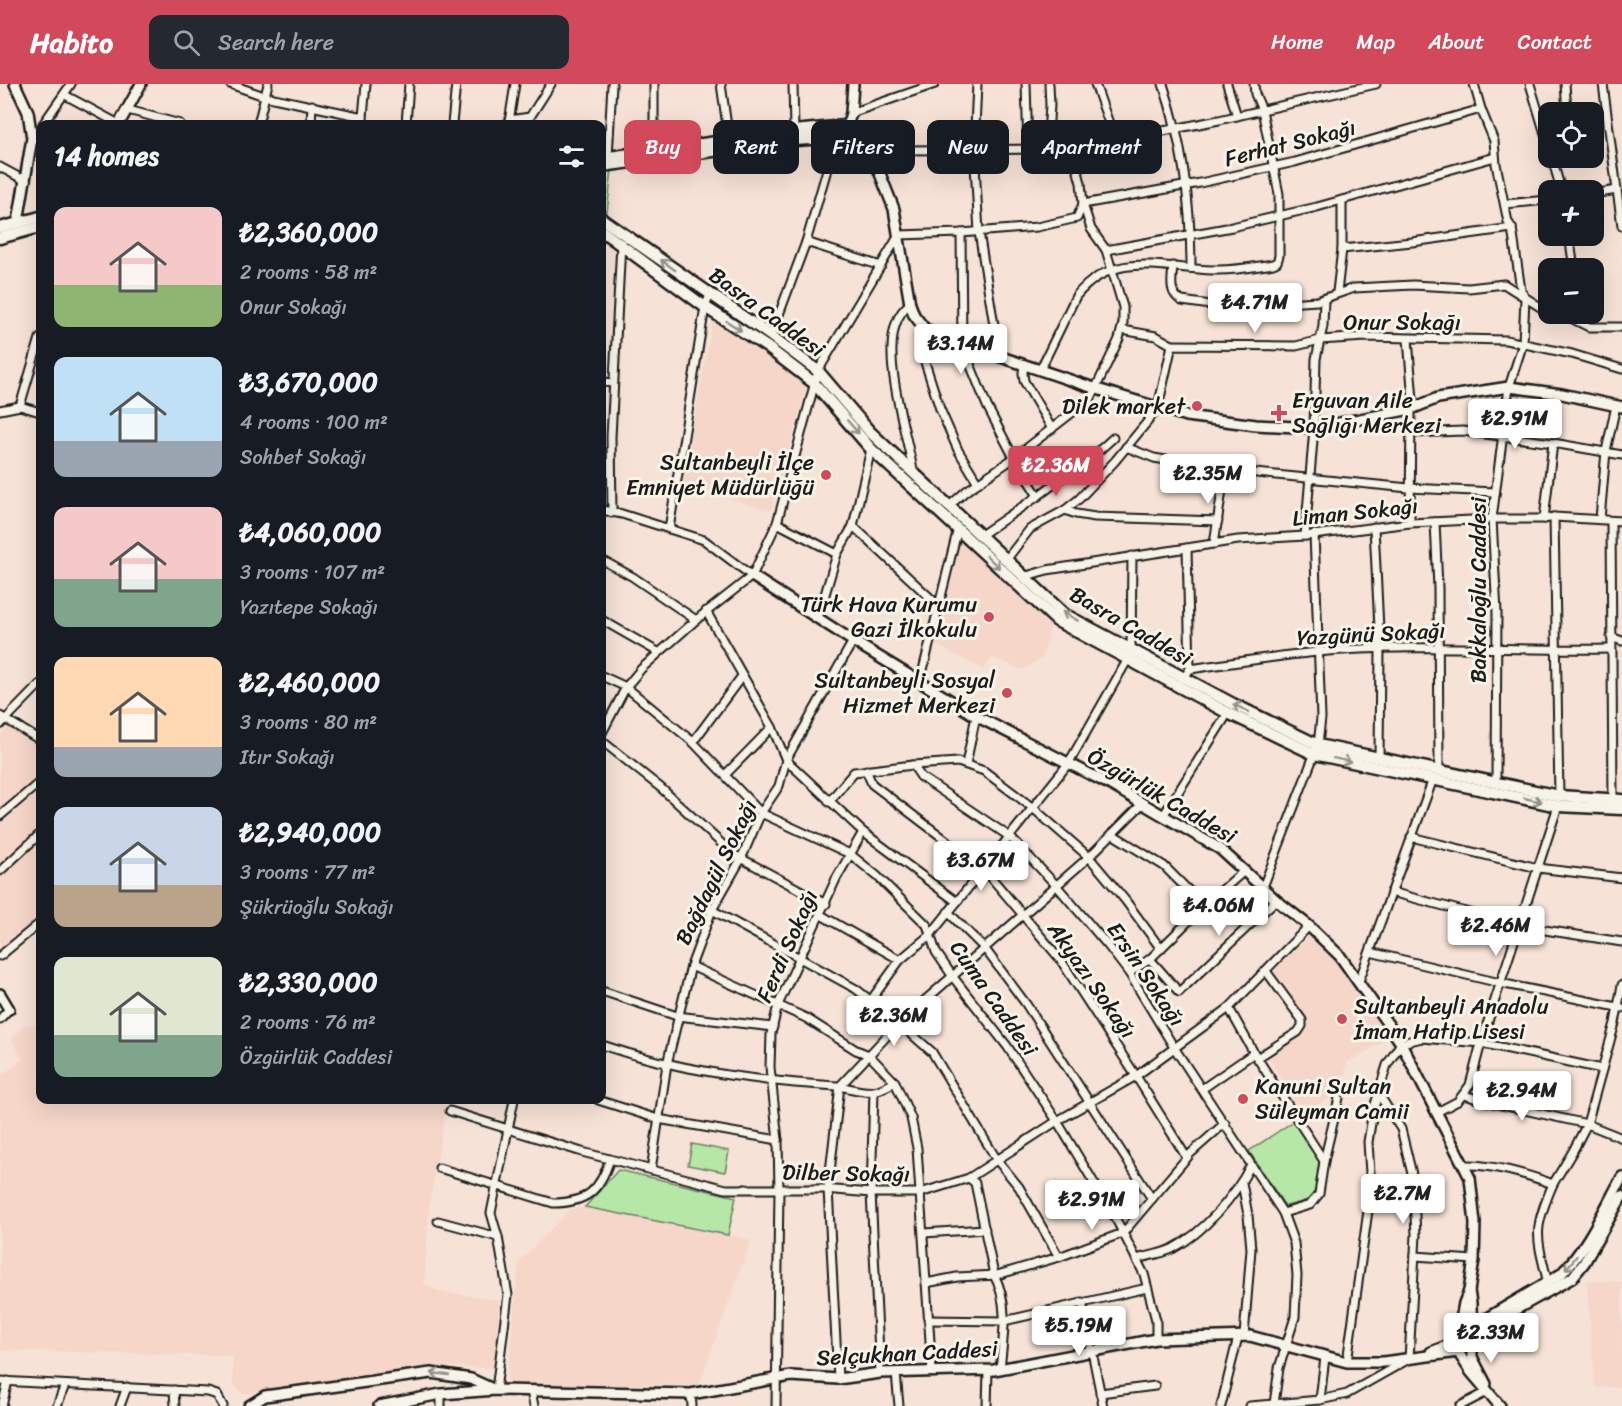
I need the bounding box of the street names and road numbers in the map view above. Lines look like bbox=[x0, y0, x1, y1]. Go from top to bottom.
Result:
street label: Ferhat Sokağı bbox=[1220, 108, 1360, 178]
street label: Basra Caddesi bbox=[700, 256, 834, 368]
street label: Onur Sokağı bbox=[1343, 303, 1461, 342]
street label: Liman Sokağı bbox=[1290, 486, 1420, 538]
street label: Bakkaloğlu Caddesi bbox=[1459, 496, 1498, 683]
street label: Basra Caddesi bbox=[1062, 575, 1201, 677]
street label: Yazgünü Sokağı bbox=[1296, 611, 1446, 657]
street label: Özgürlük Caddesi bbox=[1080, 737, 1245, 855]
street label: Bağdagül Sokağı bbox=[664, 792, 768, 952]
street label: Ferdi Sokağı bbox=[745, 883, 829, 1009]
street label: Akyazı Sokağı bbox=[1037, 912, 1147, 1047]
street label: Ersin Sokağı bbox=[1096, 913, 1196, 1035]
street label: Cuma Caddesi bbox=[939, 932, 1049, 1065]
street label: Dilber Sokağı bbox=[782, 1152, 910, 1194]
street label: Selçukhan Caddesi bbox=[815, 1329, 1000, 1377]

